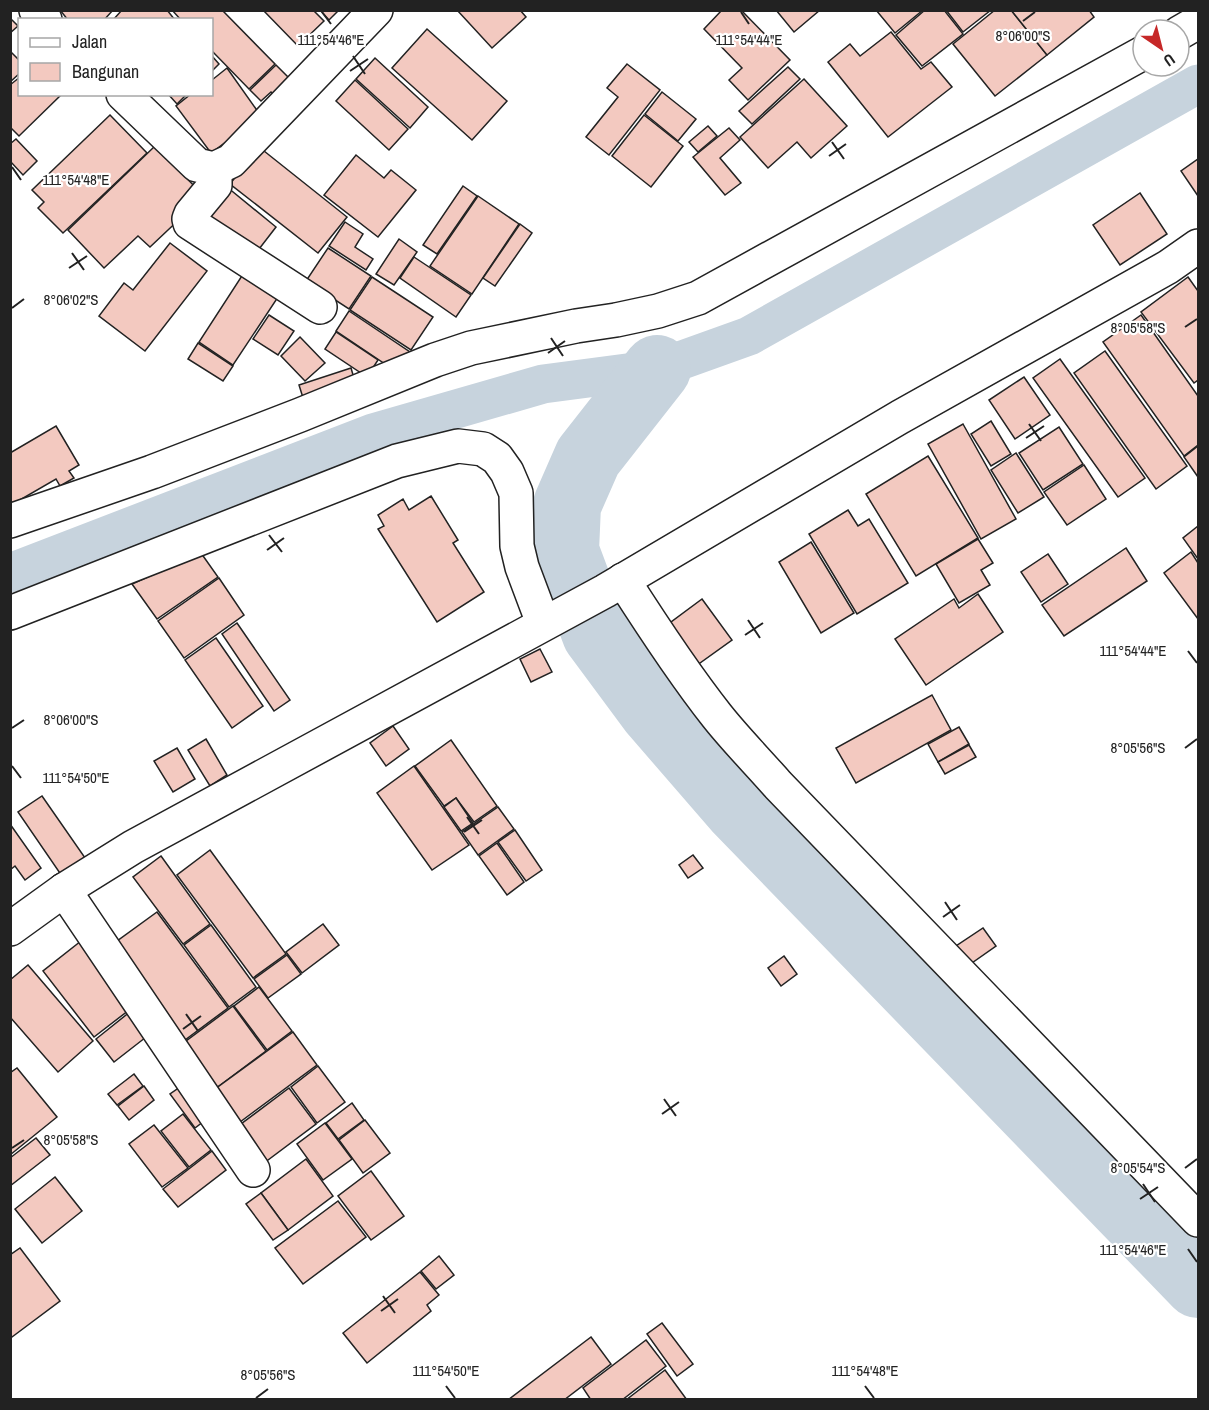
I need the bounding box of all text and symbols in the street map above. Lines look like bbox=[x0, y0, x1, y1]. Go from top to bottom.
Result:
legend bbox=[18, 18, 213, 96]
north arrow bbox=[1131, 18, 1191, 78]
text: 8°06'00"S bbox=[995, 25, 1051, 46]
text: Jalan bbox=[72, 29, 107, 54]
text: 111°54'46"E bbox=[297, 29, 365, 50]
text: 111°54'44"E bbox=[715, 29, 783, 50]
text: U bbox=[1159, 49, 1180, 72]
text: Bangunan bbox=[72, 59, 139, 84]
text: 111°54'48"E bbox=[42, 169, 110, 190]
text: 8°06'02"S bbox=[43, 289, 99, 310]
text: 8°05'58"S bbox=[1110, 317, 1166, 338]
text: 111°54'44"E bbox=[1099, 640, 1167, 661]
text: 8°06'00"S bbox=[43, 709, 99, 730]
text: 8°05'56"S bbox=[1110, 737, 1166, 758]
text: 111°54'50"E bbox=[42, 767, 110, 788]
text: 8°05'58"S bbox=[43, 1129, 99, 1150]
text: 8°05'54"S bbox=[1110, 1157, 1166, 1178]
text: 111°54'46"E bbox=[1099, 1239, 1167, 1260]
text: 111°54'50"E bbox=[412, 1360, 480, 1381]
text: 111°54'48"E bbox=[831, 1360, 899, 1381]
text: 8°05'56"S bbox=[240, 1364, 296, 1385]

